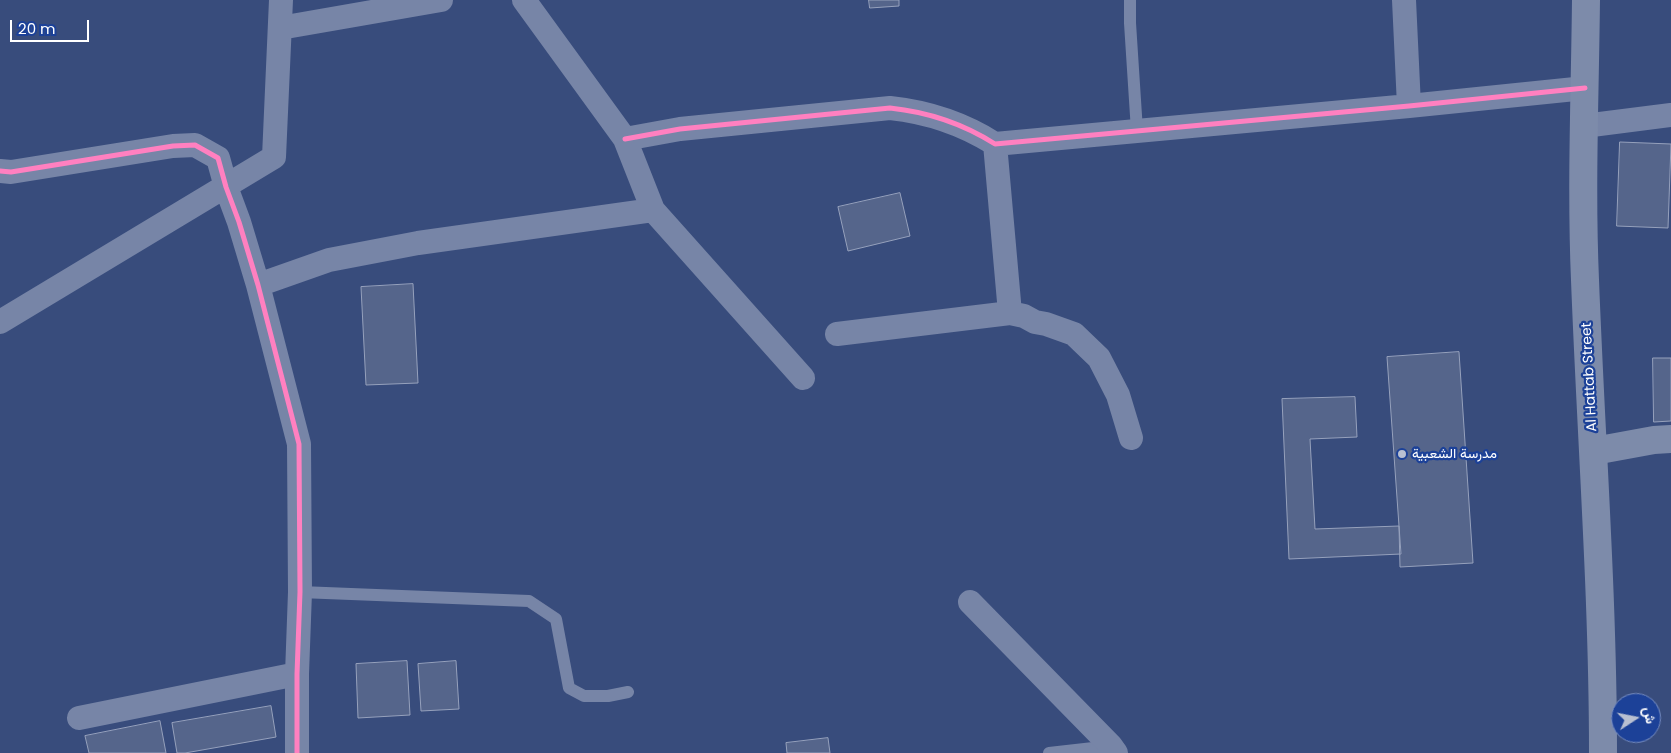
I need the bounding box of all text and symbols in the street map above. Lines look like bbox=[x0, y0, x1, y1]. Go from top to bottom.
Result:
scale bar bbox=[12, 10, 91, 42]
text: 20 m bbox=[18, 18, 56, 39]
street label: Al Hattab Street bbox=[1579, 322, 1601, 432]
place label: مدرسة الشعبية bbox=[1412, 446, 1497, 462]
marker: مدرسة الشعبية bbox=[1396, 448, 1408, 460]
north arrow bbox=[1611, 693, 1661, 743]
text: ش bbox=[1638, 705, 1661, 725]

